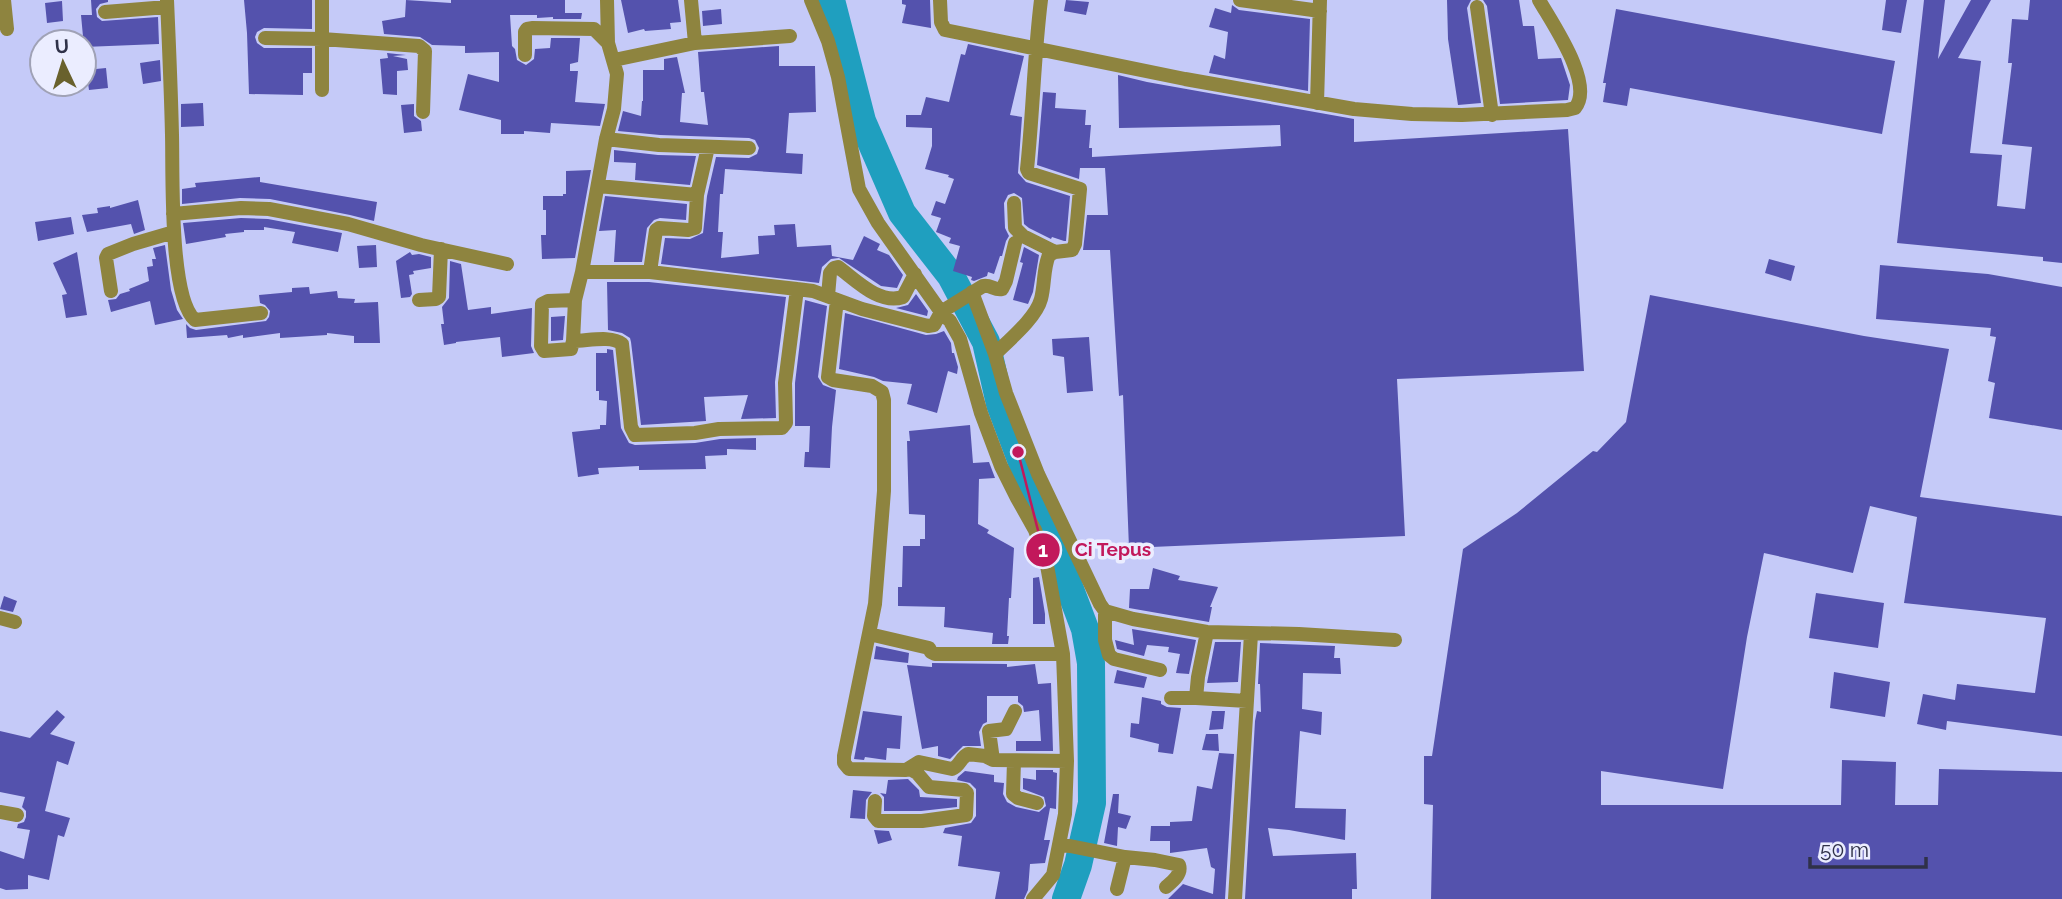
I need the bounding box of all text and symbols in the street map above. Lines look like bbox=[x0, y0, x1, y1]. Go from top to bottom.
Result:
north arrow bbox=[28, 28, 98, 98]
text: U bbox=[54, 35, 70, 58]
callout: Ci Tepus bbox=[1026, 530, 1166, 570]
text: 1 bbox=[1038, 537, 1048, 562]
text: Ci Tepus bbox=[1075, 538, 1151, 560]
scale bar bbox=[1810, 825, 1926, 869]
text: 50 m bbox=[1820, 837, 1869, 862]

